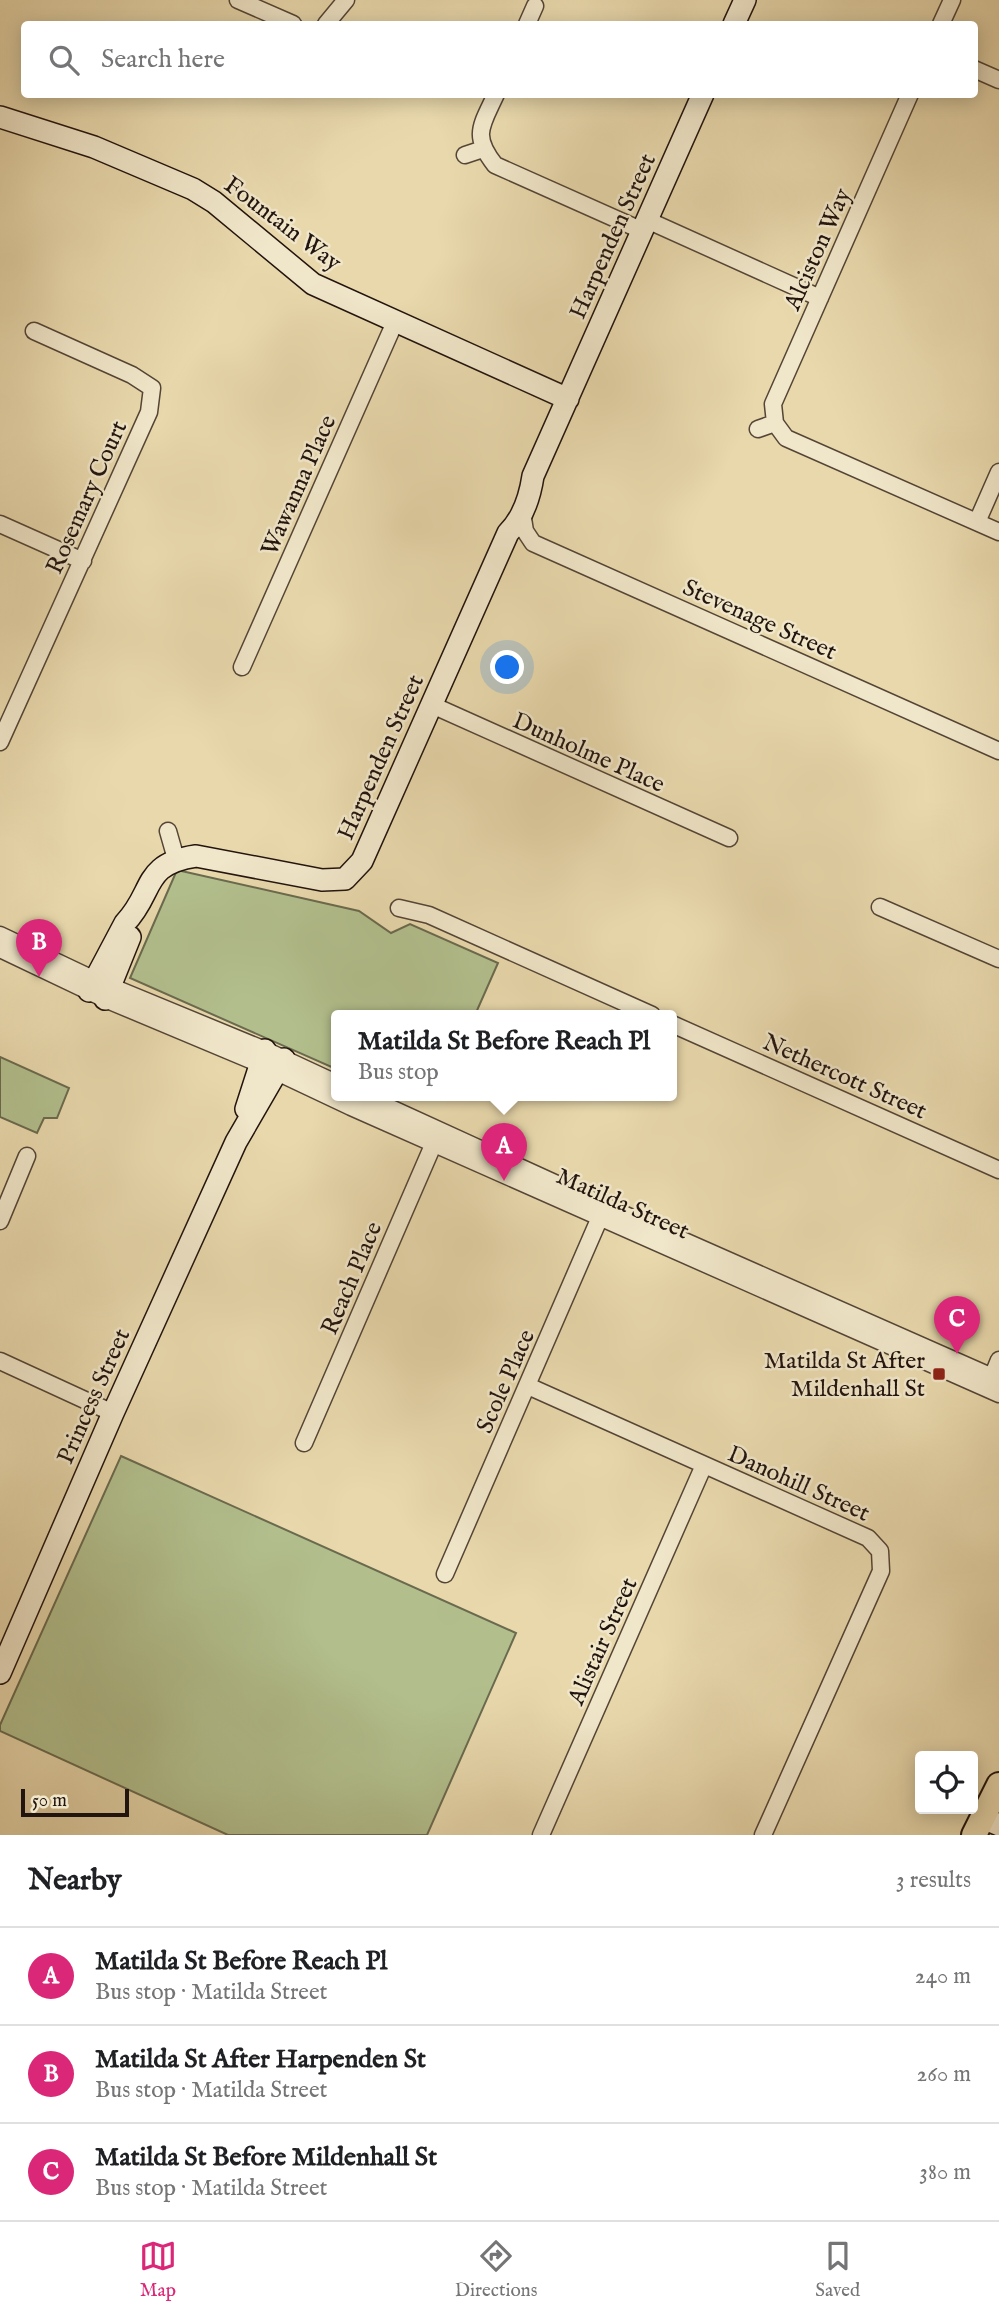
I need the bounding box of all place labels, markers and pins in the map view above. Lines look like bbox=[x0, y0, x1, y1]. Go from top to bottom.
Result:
pin: B bbox=[16, 919, 62, 977]
pin: A bbox=[481, 1123, 527, 1181]
pin: C bbox=[934, 1296, 980, 1354]
place label: Matilda St After Mildenhall St bbox=[764, 1346, 925, 1405]
marker: Matilda St After Mildenhall St bbox=[931, 1366, 947, 1382]

